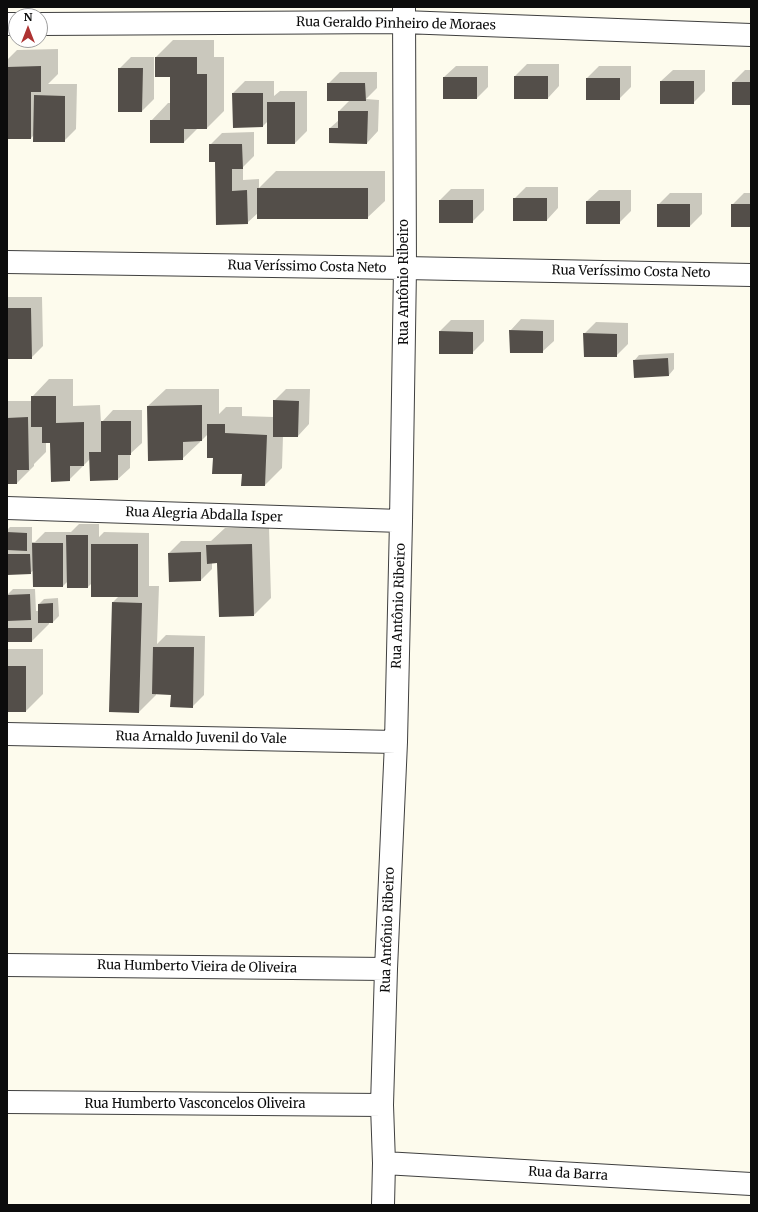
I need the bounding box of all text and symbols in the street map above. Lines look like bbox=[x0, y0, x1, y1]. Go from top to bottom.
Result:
north arrow bbox=[8, 8, 48, 48]
text: N bbox=[24, 10, 32, 24]
street label: Rua Geraldo Pinheiro de Moraes bbox=[296, 14, 496, 34]
street label: Rua Antônio Ribeiro bbox=[396, 219, 412, 345]
street label: Rua Veríssimo Costa Neto bbox=[227, 258, 387, 276]
street label: Rua Veríssimo Costa Neto bbox=[551, 263, 711, 281]
street label: Rua Alegria Abdalla Isper bbox=[125, 504, 283, 526]
street label: Rua Antônio Ribeiro bbox=[389, 543, 409, 669]
street label: Rua Arnaldo Juvenil do Vale bbox=[115, 729, 287, 747]
street label: Rua Antônio Ribeiro bbox=[378, 867, 398, 993]
street label: Rua Humberto Vieira de Oliveira bbox=[97, 957, 297, 977]
street label: Rua Humberto Vasconcelos Oliveira bbox=[85, 1096, 305, 1112]
street label: Rua da Barra bbox=[528, 1164, 608, 1184]

